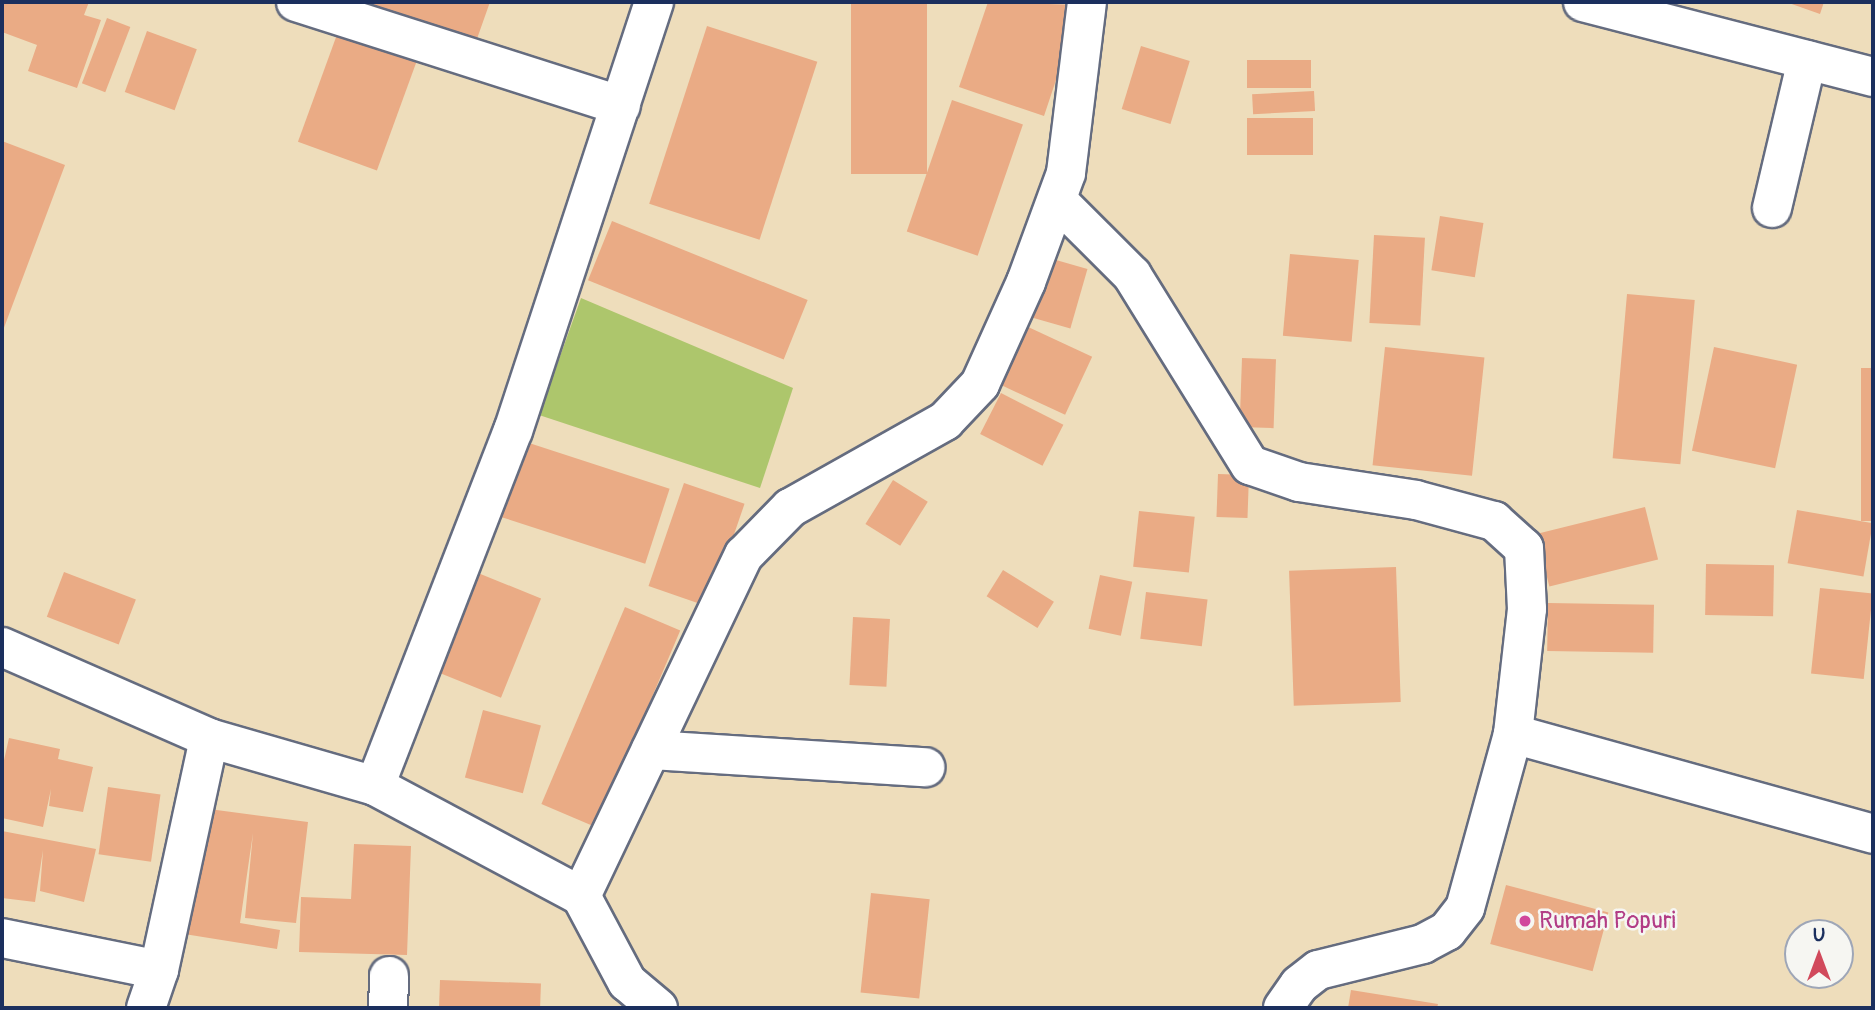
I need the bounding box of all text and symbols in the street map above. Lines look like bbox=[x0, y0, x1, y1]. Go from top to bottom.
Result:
place label: Rumah Popuri bbox=[1539, 907, 1676, 935]
marker: Rumah Popuri bbox=[1517, 913, 1533, 929]
north arrow bbox=[1784, 919, 1854, 989]
text: U bbox=[1813, 923, 1825, 947]

